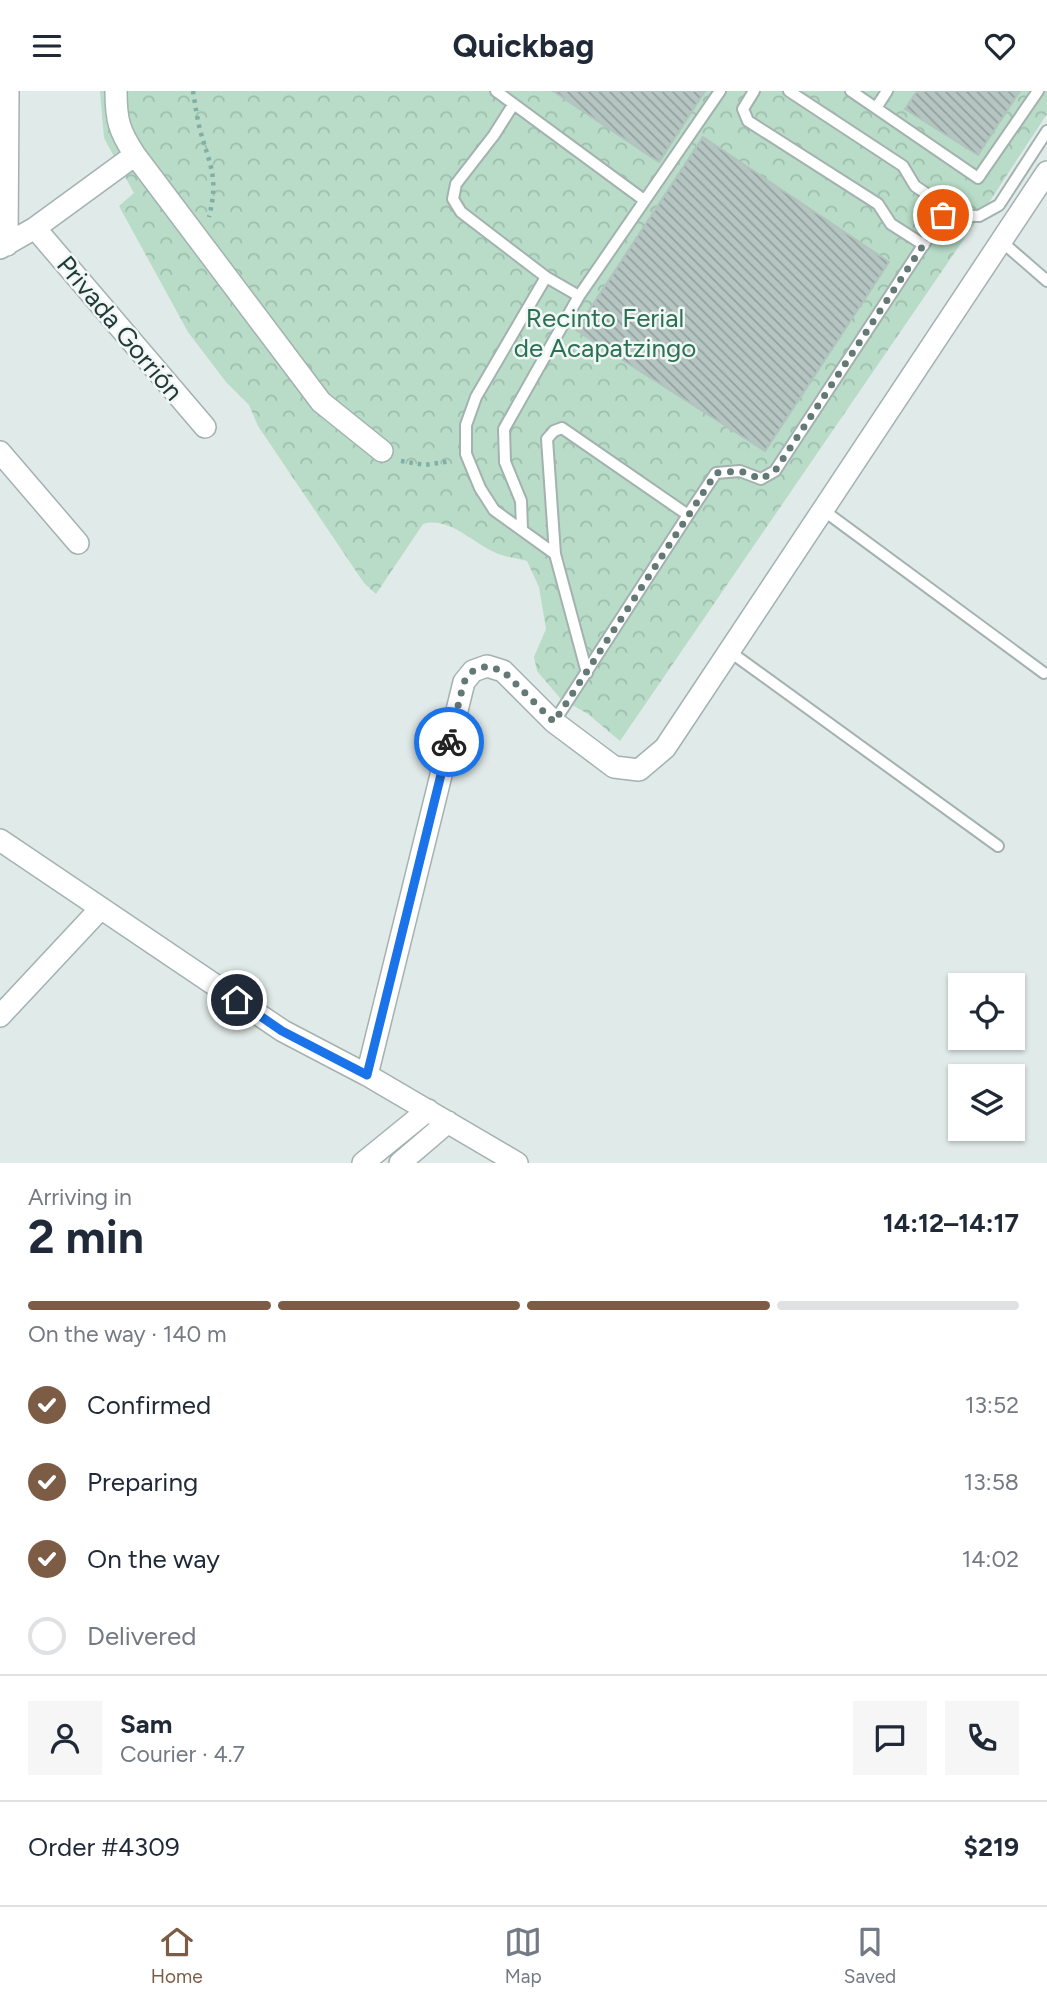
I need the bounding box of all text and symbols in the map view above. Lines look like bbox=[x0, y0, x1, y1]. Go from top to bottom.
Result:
icon: menu bbox=[28, 27, 66, 65]
text: Quickbag bbox=[453, 27, 594, 65]
icon: heart bbox=[981, 27, 1019, 65]
pin bbox=[913, 185, 973, 245]
icon: bag bbox=[924, 196, 962, 234]
street label: Privada Gorrión bbox=[50, 249, 190, 407]
park label: Recinto Ferial de Acapatzingo bbox=[514, 302, 696, 364]
courier bbox=[414, 707, 484, 777]
icon: bike bbox=[430, 723, 468, 761]
pin bbox=[207, 970, 267, 1030]
map controls bbox=[948, 973, 1025, 1141]
button: locate bbox=[948, 973, 1025, 1050]
icon: home bbox=[218, 981, 256, 1019]
button: layers bbox=[948, 1064, 1025, 1141]
text: Arriving in bbox=[28, 1183, 132, 1211]
text: 14:12–14:17 bbox=[883, 1207, 1019, 1239]
text: 2 min bbox=[28, 1209, 144, 1265]
text: On the way · 140 m bbox=[28, 1320, 227, 1348]
icon: check bbox=[28, 1386, 66, 1424]
text: Confirmed bbox=[87, 1389, 211, 1421]
text: 13:52 bbox=[965, 1391, 1019, 1419]
icon: check bbox=[28, 1463, 66, 1501]
text: Preparing bbox=[87, 1466, 198, 1498]
text: 13:58 bbox=[964, 1468, 1019, 1496]
icon: check bbox=[28, 1540, 66, 1578]
text: On the way bbox=[87, 1543, 220, 1575]
text: 14:02 bbox=[962, 1545, 1019, 1573]
text: Delivered bbox=[87, 1620, 196, 1652]
button: person bbox=[28, 1701, 102, 1775]
button: chat bbox=[853, 1701, 927, 1775]
button: phone bbox=[945, 1701, 1019, 1775]
text: Sam bbox=[120, 1708, 172, 1740]
text: Courier · 4.7 bbox=[120, 1740, 245, 1768]
text: Order #4309 bbox=[28, 1831, 180, 1863]
text: $219 bbox=[963, 1831, 1019, 1863]
tab: Home bbox=[151, 1923, 203, 1988]
tab: Map bbox=[504, 1923, 542, 1988]
tab: Saved bbox=[844, 1923, 896, 1988]

